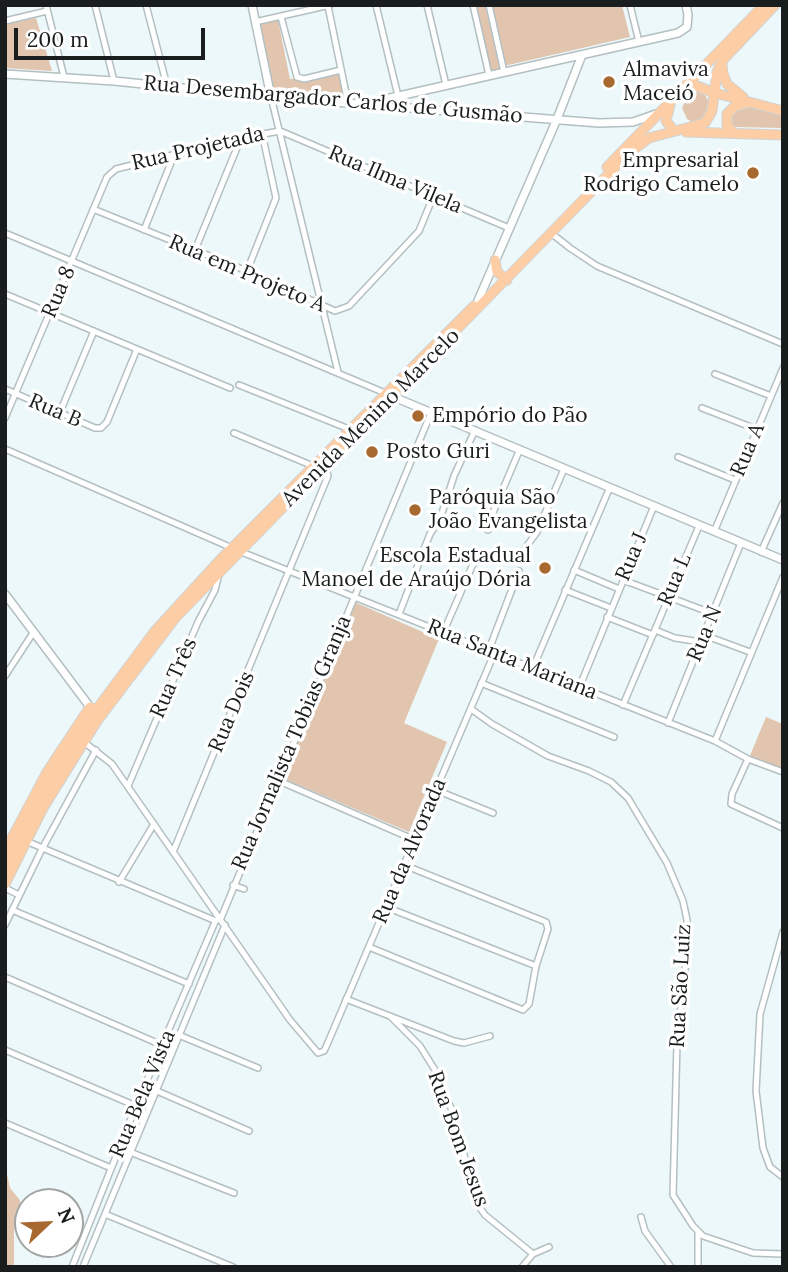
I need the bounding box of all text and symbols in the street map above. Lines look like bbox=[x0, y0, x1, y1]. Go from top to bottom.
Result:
scale bar bbox=[18, 14, 208, 58]
text: 200 m bbox=[27, 26, 89, 53]
place label: Almaviva Maceió bbox=[623, 57, 709, 107]
street label: Rua Desembargador Carlos de Gusmão bbox=[142, 71, 524, 129]
marker: Almaviva Maceió bbox=[601, 74, 617, 90]
street label: Rua Projetada bbox=[129, 122, 267, 176]
street label: Rua Ilma Vilela bbox=[324, 140, 466, 220]
place label: Empresarial Rodrigo Camelo bbox=[583, 148, 739, 198]
marker: Empresarial Rodrigo Camelo bbox=[745, 165, 761, 181]
street label: Rua em Projeto A bbox=[165, 230, 329, 318]
street label: Rua 8 bbox=[37, 262, 81, 322]
street label: Avenida Menino Marcelo bbox=[277, 324, 465, 512]
street label: Rua B bbox=[25, 389, 85, 433]
place label: Empório do Pão bbox=[432, 403, 588, 429]
marker: Empório do Pão bbox=[410, 408, 426, 424]
street label: Rua A bbox=[726, 420, 770, 480]
place label: Posto Guri bbox=[386, 439, 490, 465]
marker: Posto Guri bbox=[364, 444, 380, 460]
place label: Paróquia São João Evangelista bbox=[429, 485, 588, 535]
marker: Paróquia São João Evangelista bbox=[407, 502, 423, 518]
street label: Rua J bbox=[611, 529, 653, 585]
place label: Escola Estadual Manoel de Araújo Dória bbox=[301, 543, 531, 593]
street label: Rua L bbox=[653, 550, 697, 610]
marker: Escola Estadual Manoel de Araújo Dória bbox=[537, 560, 553, 576]
street label: Rua N bbox=[682, 602, 728, 666]
street label: Rua Jornalista Tobias Granja bbox=[227, 612, 357, 874]
street label: Rua Santa Mariana bbox=[423, 614, 601, 706]
street label: Rua Três bbox=[145, 634, 203, 722]
street label: Rua Dois bbox=[204, 668, 260, 756]
street label: Rua da Alvorada bbox=[368, 774, 452, 928]
street label: Rua São Luiz bbox=[665, 923, 697, 1049]
street label: Rua Bela Vista bbox=[105, 1026, 181, 1162]
street label: Rua Bom Jesus bbox=[422, 1068, 494, 1210]
north arrow bbox=[14, 1188, 84, 1258]
text: N bbox=[53, 1204, 80, 1227]

